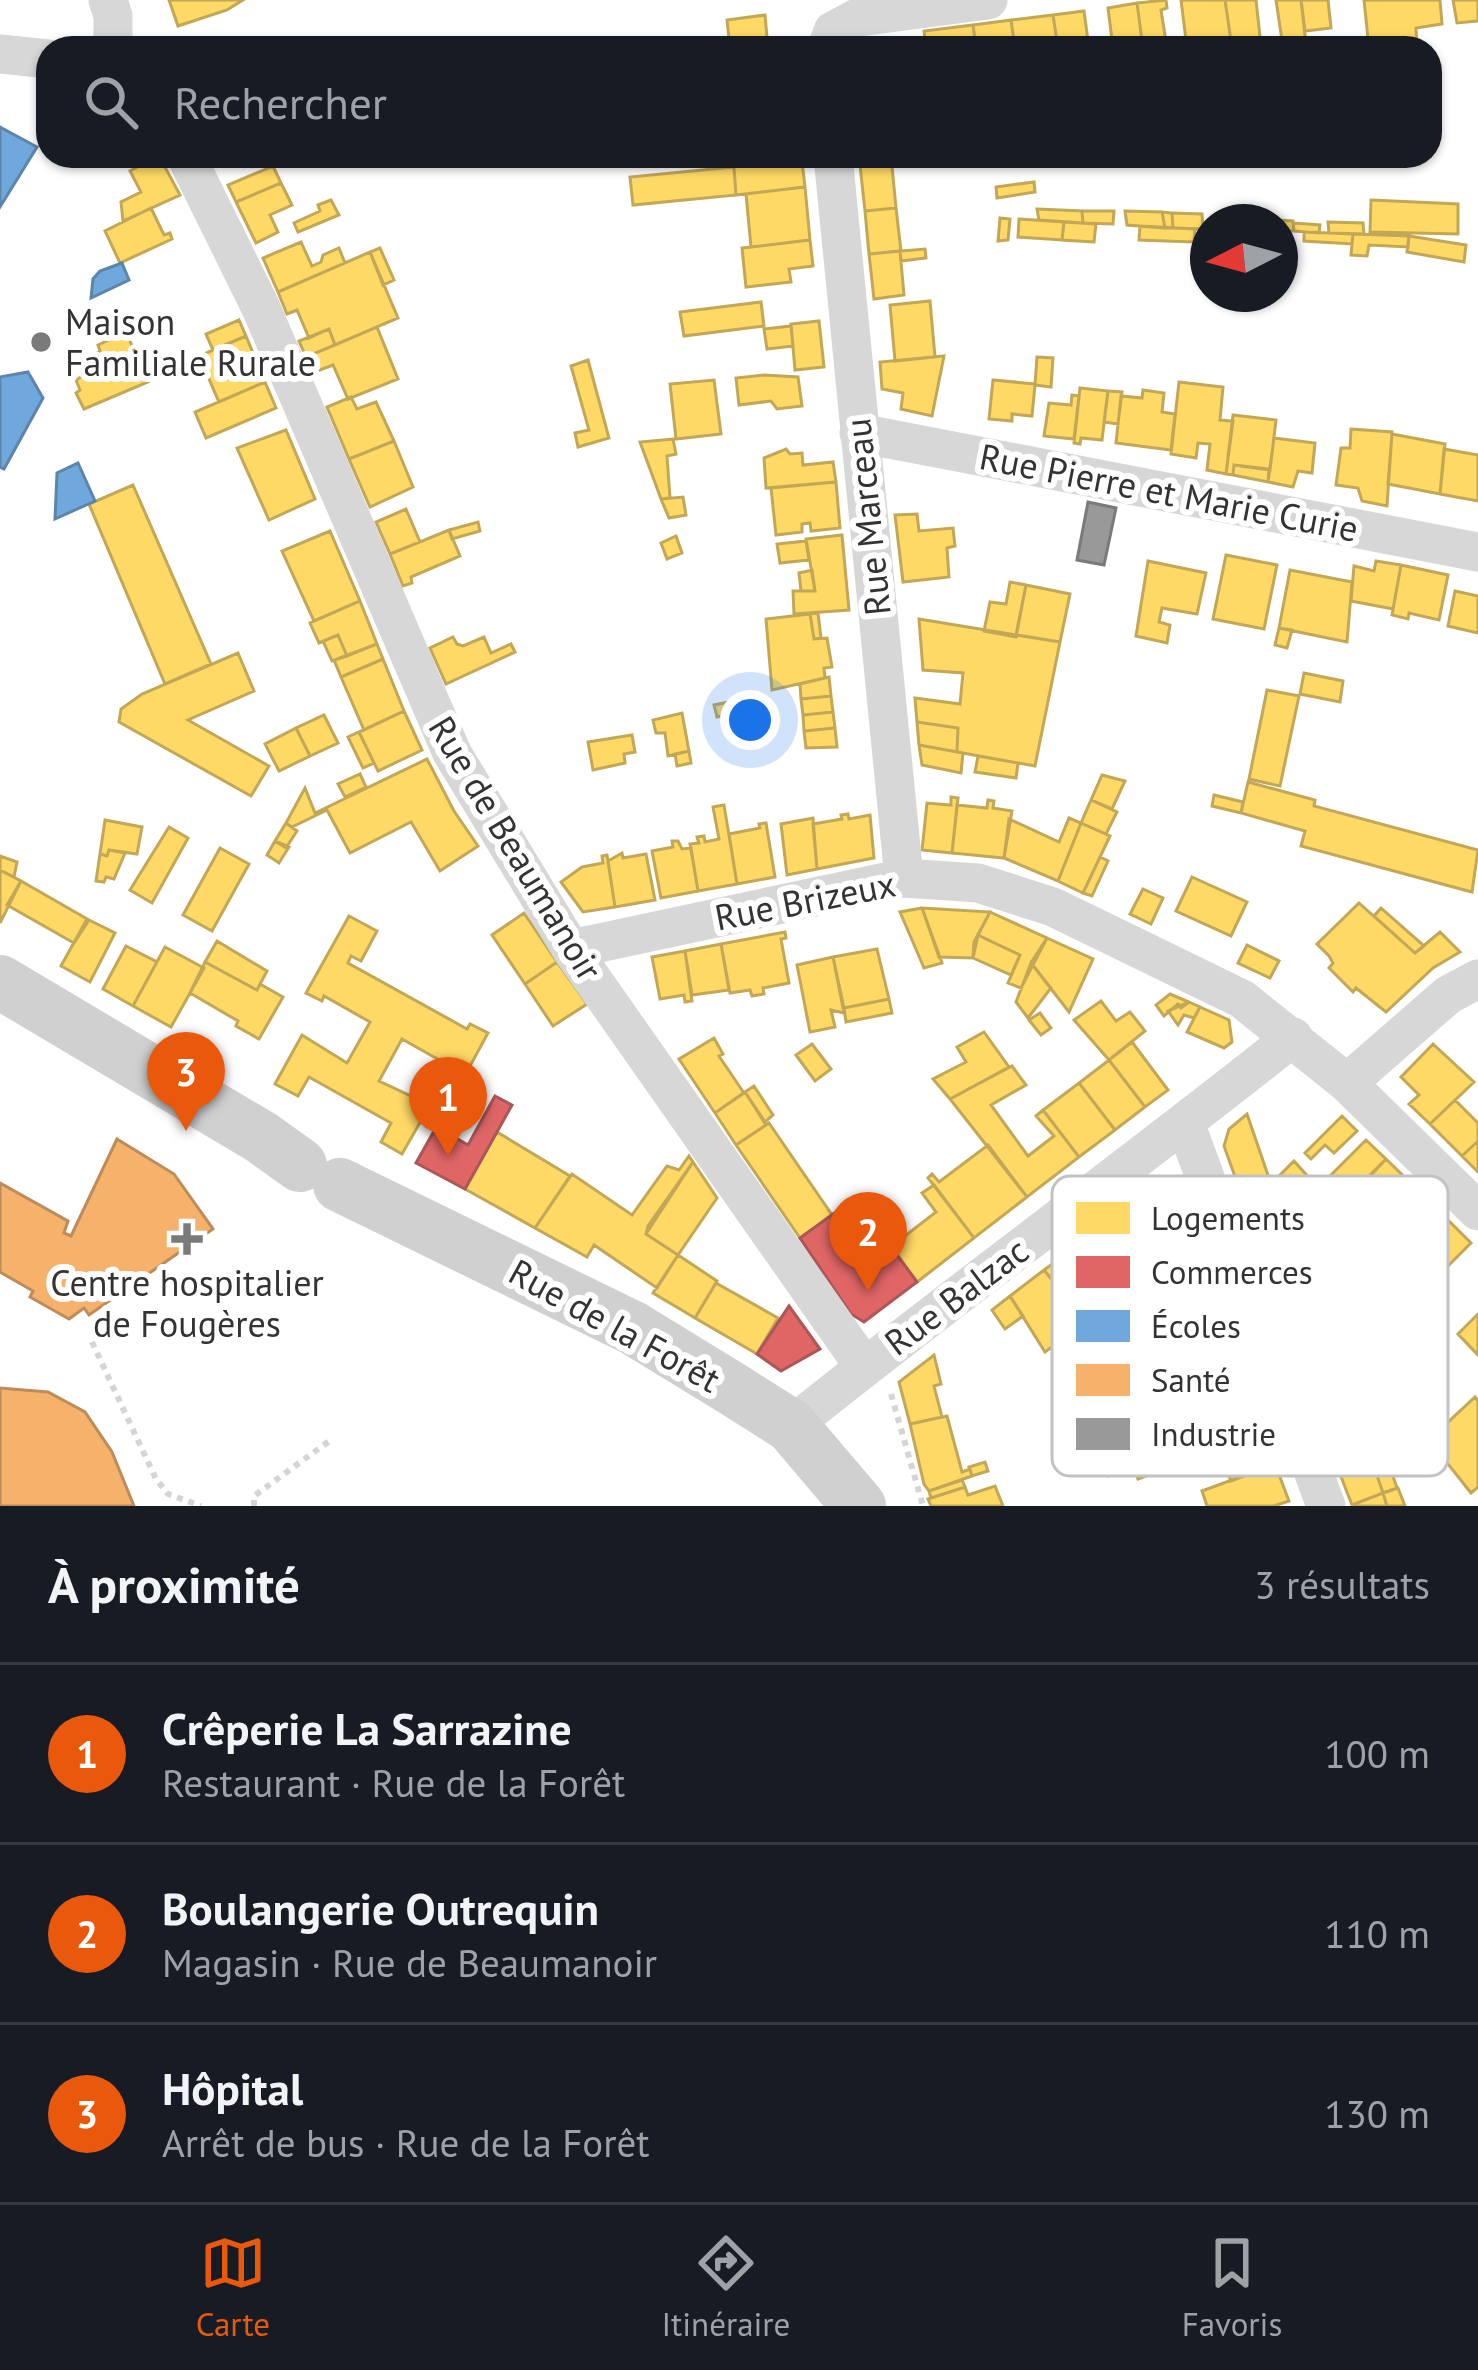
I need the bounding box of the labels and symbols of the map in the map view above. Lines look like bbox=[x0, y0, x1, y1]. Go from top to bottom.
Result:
north arrow bbox=[1190, 204, 1298, 312]
place label: Maison Familiale Rurale bbox=[65, 298, 316, 386]
marker: Maison Familiale Rurale bbox=[28, 329, 54, 355]
street label: Rue Marceau bbox=[833, 416, 901, 618]
street label: Rue Pierre et Marie Curie bbox=[976, 432, 1362, 552]
your location bbox=[720, 690, 780, 750]
street label: Rue de Beaumanoir bbox=[419, 707, 613, 989]
street label: Rue Brizeux bbox=[711, 859, 899, 941]
pin: 3 bbox=[147, 1032, 225, 1131]
pin: 1 bbox=[409, 1057, 487, 1156]
legend bbox=[1052, 1176, 1448, 1476]
pin: 2 bbox=[829, 1192, 907, 1291]
text: Logements bbox=[1151, 1196, 1305, 1239]
marker: Centre hospitalier de Fougères bbox=[171, 1223, 203, 1255]
street label: Rue Balzac bbox=[875, 1227, 1037, 1365]
street label: Rue de la Forêt bbox=[501, 1248, 729, 1402]
text: Commerces bbox=[1151, 1250, 1313, 1293]
place label: Centre hospitalier de Fougères bbox=[50, 1259, 324, 1347]
text: Écoles bbox=[1151, 1304, 1241, 1347]
text: Santé bbox=[1151, 1358, 1231, 1401]
text: Industrie bbox=[1151, 1412, 1276, 1455]

